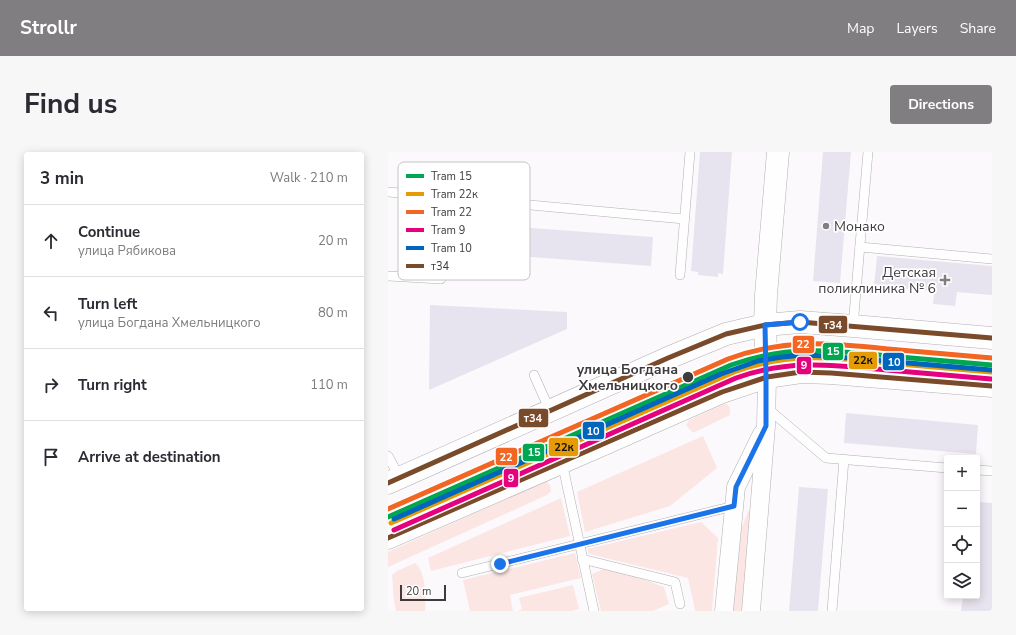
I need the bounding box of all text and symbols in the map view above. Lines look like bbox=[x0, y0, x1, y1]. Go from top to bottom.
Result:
text: Strollr bbox=[20, 15, 77, 41]
text: Map bbox=[847, 19, 874, 38]
text: Layers bbox=[896, 19, 938, 38]
text: Share bbox=[960, 19, 996, 38]
text: Find us bbox=[24, 85, 118, 123]
button: Directions bbox=[890, 85, 992, 124]
legend bbox=[398, 162, 530, 280]
text: 3 min bbox=[40, 167, 84, 190]
text: Walk · 210 m bbox=[270, 169, 348, 187]
text: Tram 15 bbox=[431, 169, 472, 184]
text: Tram 22к bbox=[431, 187, 478, 202]
text: Tram 22 bbox=[431, 205, 472, 220]
place label: Монако bbox=[834, 217, 885, 236]
marker: Монако bbox=[821, 221, 831, 231]
text: Continue bbox=[78, 222, 140, 242]
text: Tram 9 bbox=[431, 223, 465, 238]
icon: ahead bbox=[40, 230, 62, 252]
text: 20 m bbox=[318, 232, 348, 250]
text: Tram 10 bbox=[431, 241, 472, 256]
text: улица Рябикова bbox=[78, 242, 176, 260]
text: т34 bbox=[431, 259, 449, 274]
place label: Детская поликлиника № 6 bbox=[818, 263, 936, 298]
marker: Детская поликлиника № 6 bbox=[939, 274, 951, 286]
text: Turn left bbox=[78, 294, 137, 314]
icon: left bbox=[40, 302, 62, 324]
text: 80 m bbox=[318, 304, 348, 322]
route start bbox=[791, 313, 809, 331]
text: улица Богдана Хмельницкого bbox=[78, 314, 261, 332]
line badge: т34 bbox=[818, 315, 848, 334]
text: т34 bbox=[824, 318, 843, 333]
line badge: 22 bbox=[792, 335, 815, 354]
text: 22 bbox=[796, 337, 810, 352]
line badge: 15 bbox=[822, 342, 844, 361]
text: 15 bbox=[826, 344, 840, 359]
line badge: 22к bbox=[848, 351, 878, 370]
line badge: 10 bbox=[882, 352, 905, 371]
text: 22к bbox=[853, 353, 874, 368]
text: 10 bbox=[887, 355, 901, 370]
line badge: 9 bbox=[796, 356, 812, 375]
text: 9 bbox=[801, 358, 808, 373]
place label: улица Богдана Хмельницкого bbox=[577, 360, 678, 395]
marker: улица Богдана Хмельницкого bbox=[681, 370, 695, 384]
icon: right bbox=[40, 374, 62, 396]
text: Turn right bbox=[78, 375, 147, 395]
text: 110 m bbox=[310, 376, 348, 394]
line badge: т34 bbox=[518, 408, 549, 428]
text: т34 bbox=[524, 411, 543, 426]
line badge: 10 bbox=[582, 421, 605, 440]
text: 10 bbox=[586, 424, 600, 439]
line badge: 22к bbox=[548, 437, 579, 457]
text: 22к bbox=[554, 440, 575, 455]
line badge: 15 bbox=[522, 443, 545, 462]
text: 15 bbox=[527, 445, 541, 460]
icon: arrive bbox=[40, 446, 62, 468]
text: Arrive at destination bbox=[78, 447, 221, 467]
line badge: 22 bbox=[495, 447, 518, 466]
text: 22 bbox=[499, 450, 513, 465]
map controls bbox=[944, 455, 980, 599]
button: + bbox=[944, 455, 980, 491]
line badge: 9 bbox=[503, 468, 519, 488]
text: 9 bbox=[508, 471, 515, 486]
button: − bbox=[944, 491, 980, 527]
button: locate bbox=[944, 527, 980, 563]
route end bbox=[491, 555, 509, 573]
button: layers bbox=[944, 563, 980, 599]
scale bar bbox=[400, 583, 446, 602]
text: 20 m bbox=[406, 584, 431, 599]

